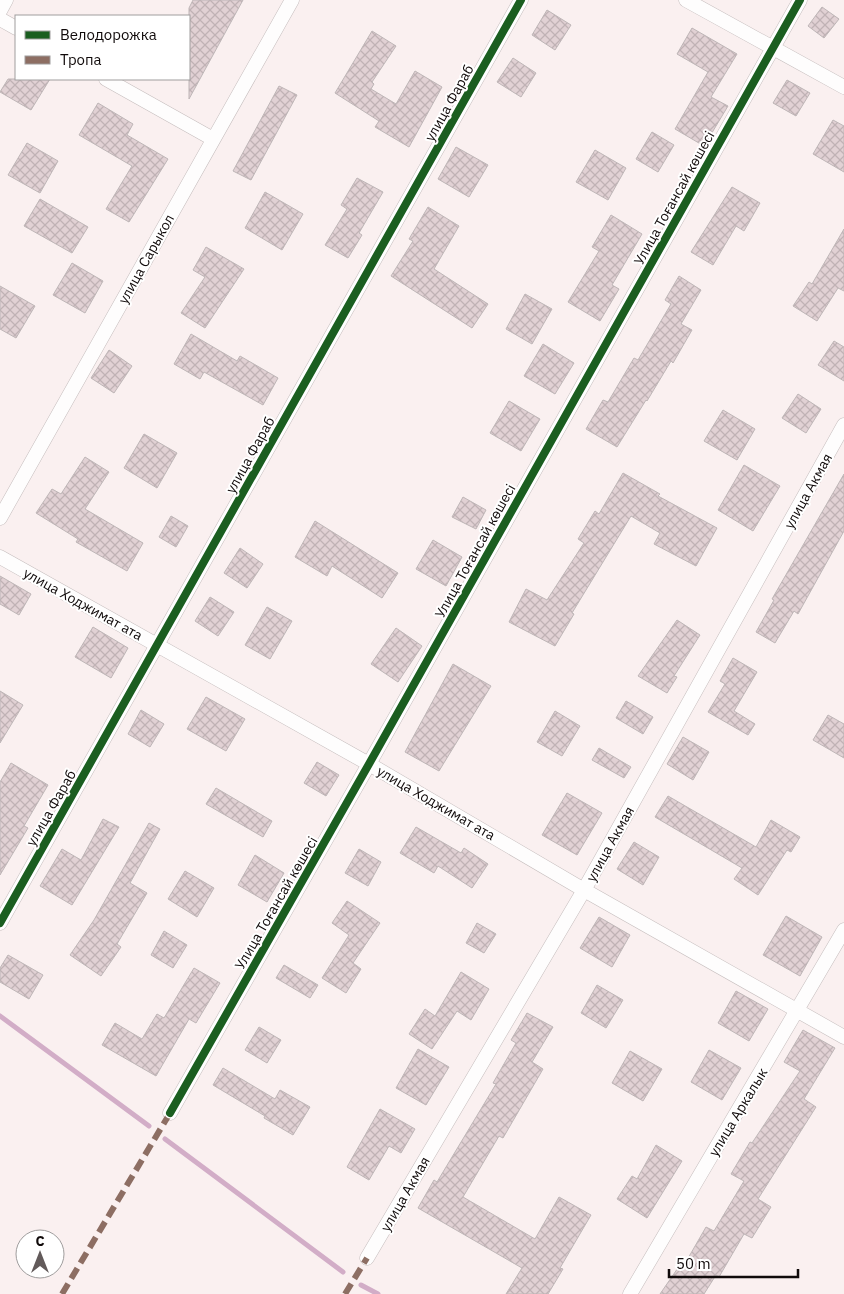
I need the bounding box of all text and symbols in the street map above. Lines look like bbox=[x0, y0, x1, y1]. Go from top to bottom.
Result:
legend bbox=[15, 15, 190, 80]
text: Велодорожка bbox=[60, 25, 157, 44]
text: Тропа bbox=[60, 50, 102, 69]
street label: улица Фараб bbox=[421, 61, 478, 145]
street label: Улица Тоғансай көшесі bbox=[630, 128, 718, 268]
street label: улица Сарыкол bbox=[114, 211, 178, 307]
street label: улица Фараб bbox=[222, 413, 279, 497]
street label: улица Акмая bbox=[780, 450, 836, 532]
street label: Улица Тоғансай көшесі bbox=[431, 481, 519, 621]
street label: улица Ходжимат ата bbox=[20, 564, 146, 645]
street label: улица Ходжимат ата bbox=[374, 762, 499, 844]
street label: улица Фараб bbox=[22, 767, 80, 849]
street label: улица Акмая bbox=[582, 803, 638, 885]
street label: Улица Тоғансай көшесі bbox=[231, 833, 321, 973]
street label: улица Аркалык bbox=[705, 1064, 772, 1160]
street label: улица Акмая bbox=[376, 1153, 434, 1235]
north arrow bbox=[15, 1229, 65, 1279]
text: С bbox=[35, 1232, 45, 1250]
scale bar bbox=[669, 1246, 798, 1278]
text: 50 m bbox=[676, 1254, 711, 1273]

